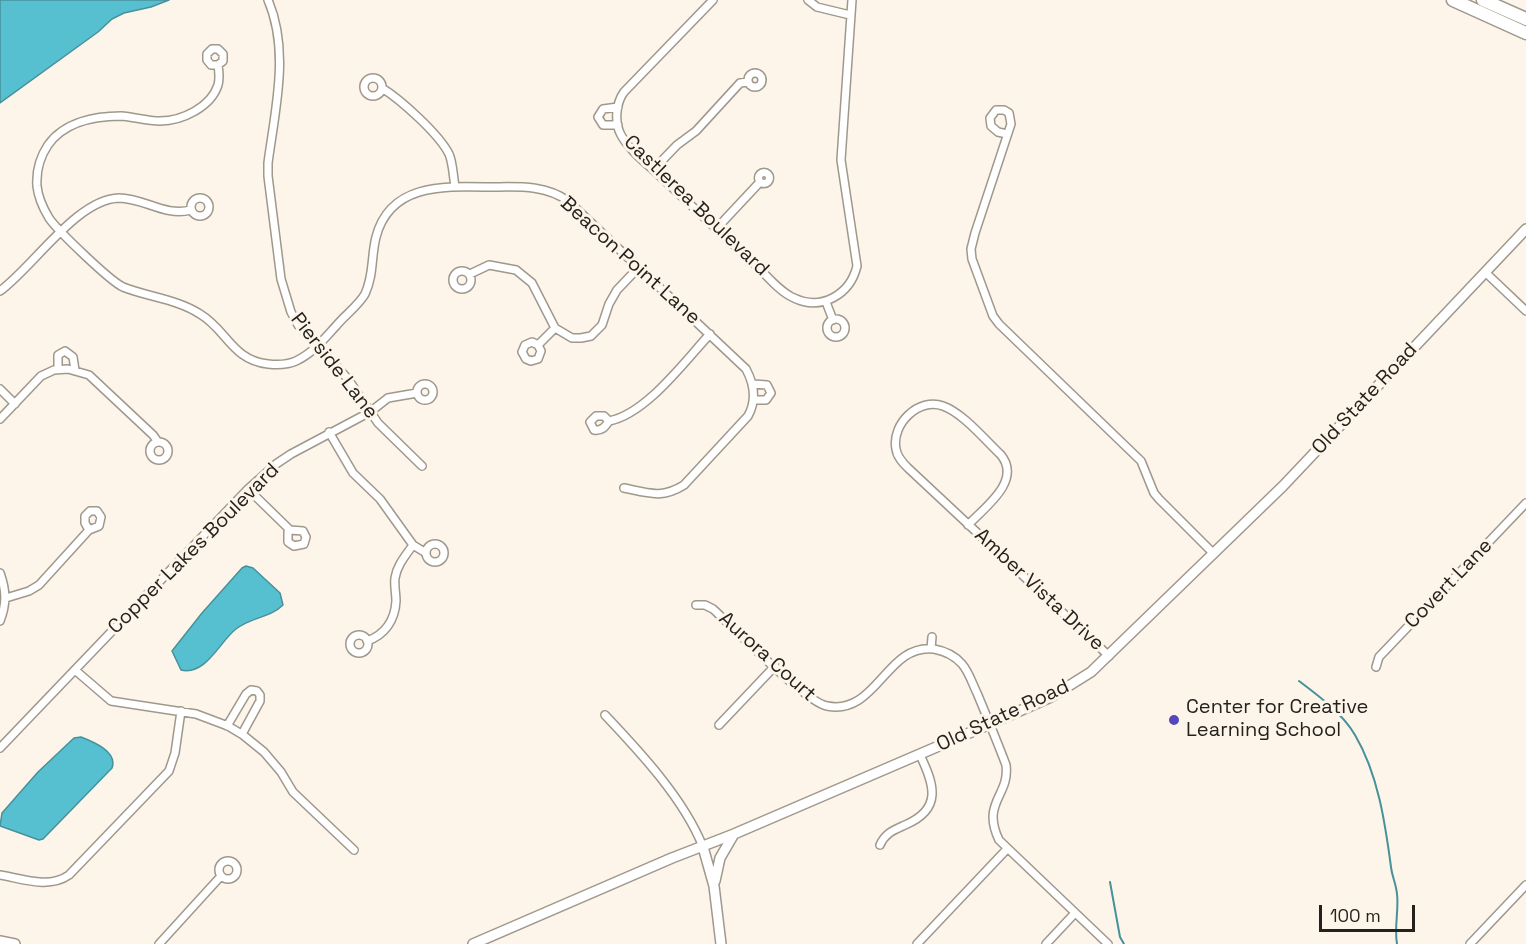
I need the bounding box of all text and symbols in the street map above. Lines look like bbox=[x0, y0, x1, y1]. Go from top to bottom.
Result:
street label: Castlerea Boulevard bbox=[618, 131, 774, 281]
street label: Beacon Point Lane bbox=[555, 192, 705, 330]
street label: Pierside Lane bbox=[285, 308, 383, 424]
street label: Old State Road bbox=[1307, 338, 1423, 460]
street label: Copper Lakes Boulevard bbox=[104, 459, 284, 639]
street label: Amber Vista Drive bbox=[969, 524, 1109, 656]
street label: Covert Lane bbox=[1400, 534, 1498, 634]
street label: Aurora Court bbox=[713, 607, 821, 707]
street label: Old State Road bbox=[933, 675, 1073, 757]
place label: Center for Creative Learning School bbox=[1186, 696, 1368, 743]
marker: Center for Creative Learning School bbox=[1167, 713, 1181, 727]
scale bar bbox=[1322, 893, 1418, 931]
text: 100 m bbox=[1330, 904, 1381, 927]

